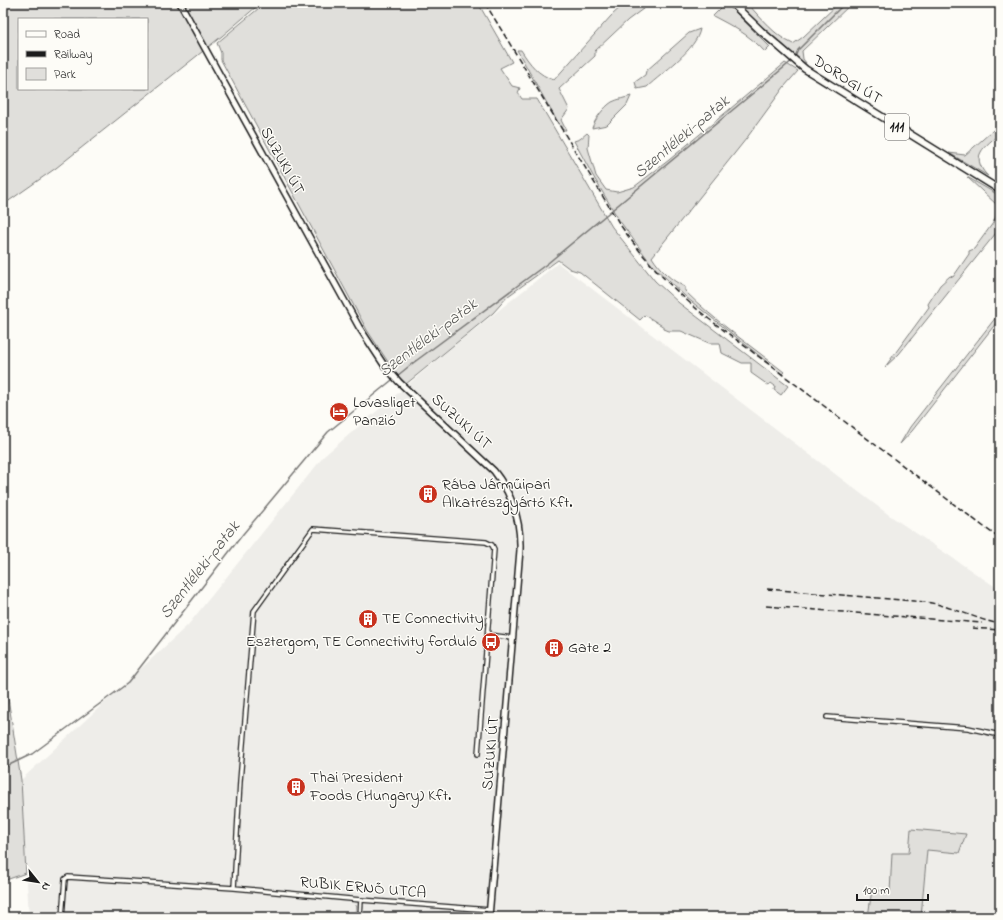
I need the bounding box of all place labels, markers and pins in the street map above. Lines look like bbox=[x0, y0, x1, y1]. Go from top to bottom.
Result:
place label: Lovasliget Panzió bbox=[353, 391, 416, 433]
hotel icon: Lovasliget Panzió bbox=[328, 401, 350, 423]
place label: Rába Járműipari Alkatrészgyártó Kft. bbox=[442, 473, 573, 515]
building icon: Rába Járműipari Alkatrészgyártó Kft. bbox=[417, 483, 439, 505]
place label: TE Connectivity bbox=[382, 607, 484, 631]
building icon: TE Connectivity bbox=[357, 608, 379, 630]
place label: Esztergom, TE Connectivity forduló bbox=[246, 630, 477, 654]
bus stop icon: Esztergom, TE Connectivity forduló bbox=[480, 631, 502, 653]
place label: Gate 2 bbox=[568, 636, 611, 660]
building icon: Gate 2 bbox=[543, 637, 565, 659]
place label: Thai President Foods (Hungary) Kft. bbox=[309, 766, 451, 808]
building icon: Thai President Foods (Hungary) Kft. bbox=[285, 776, 307, 798]

